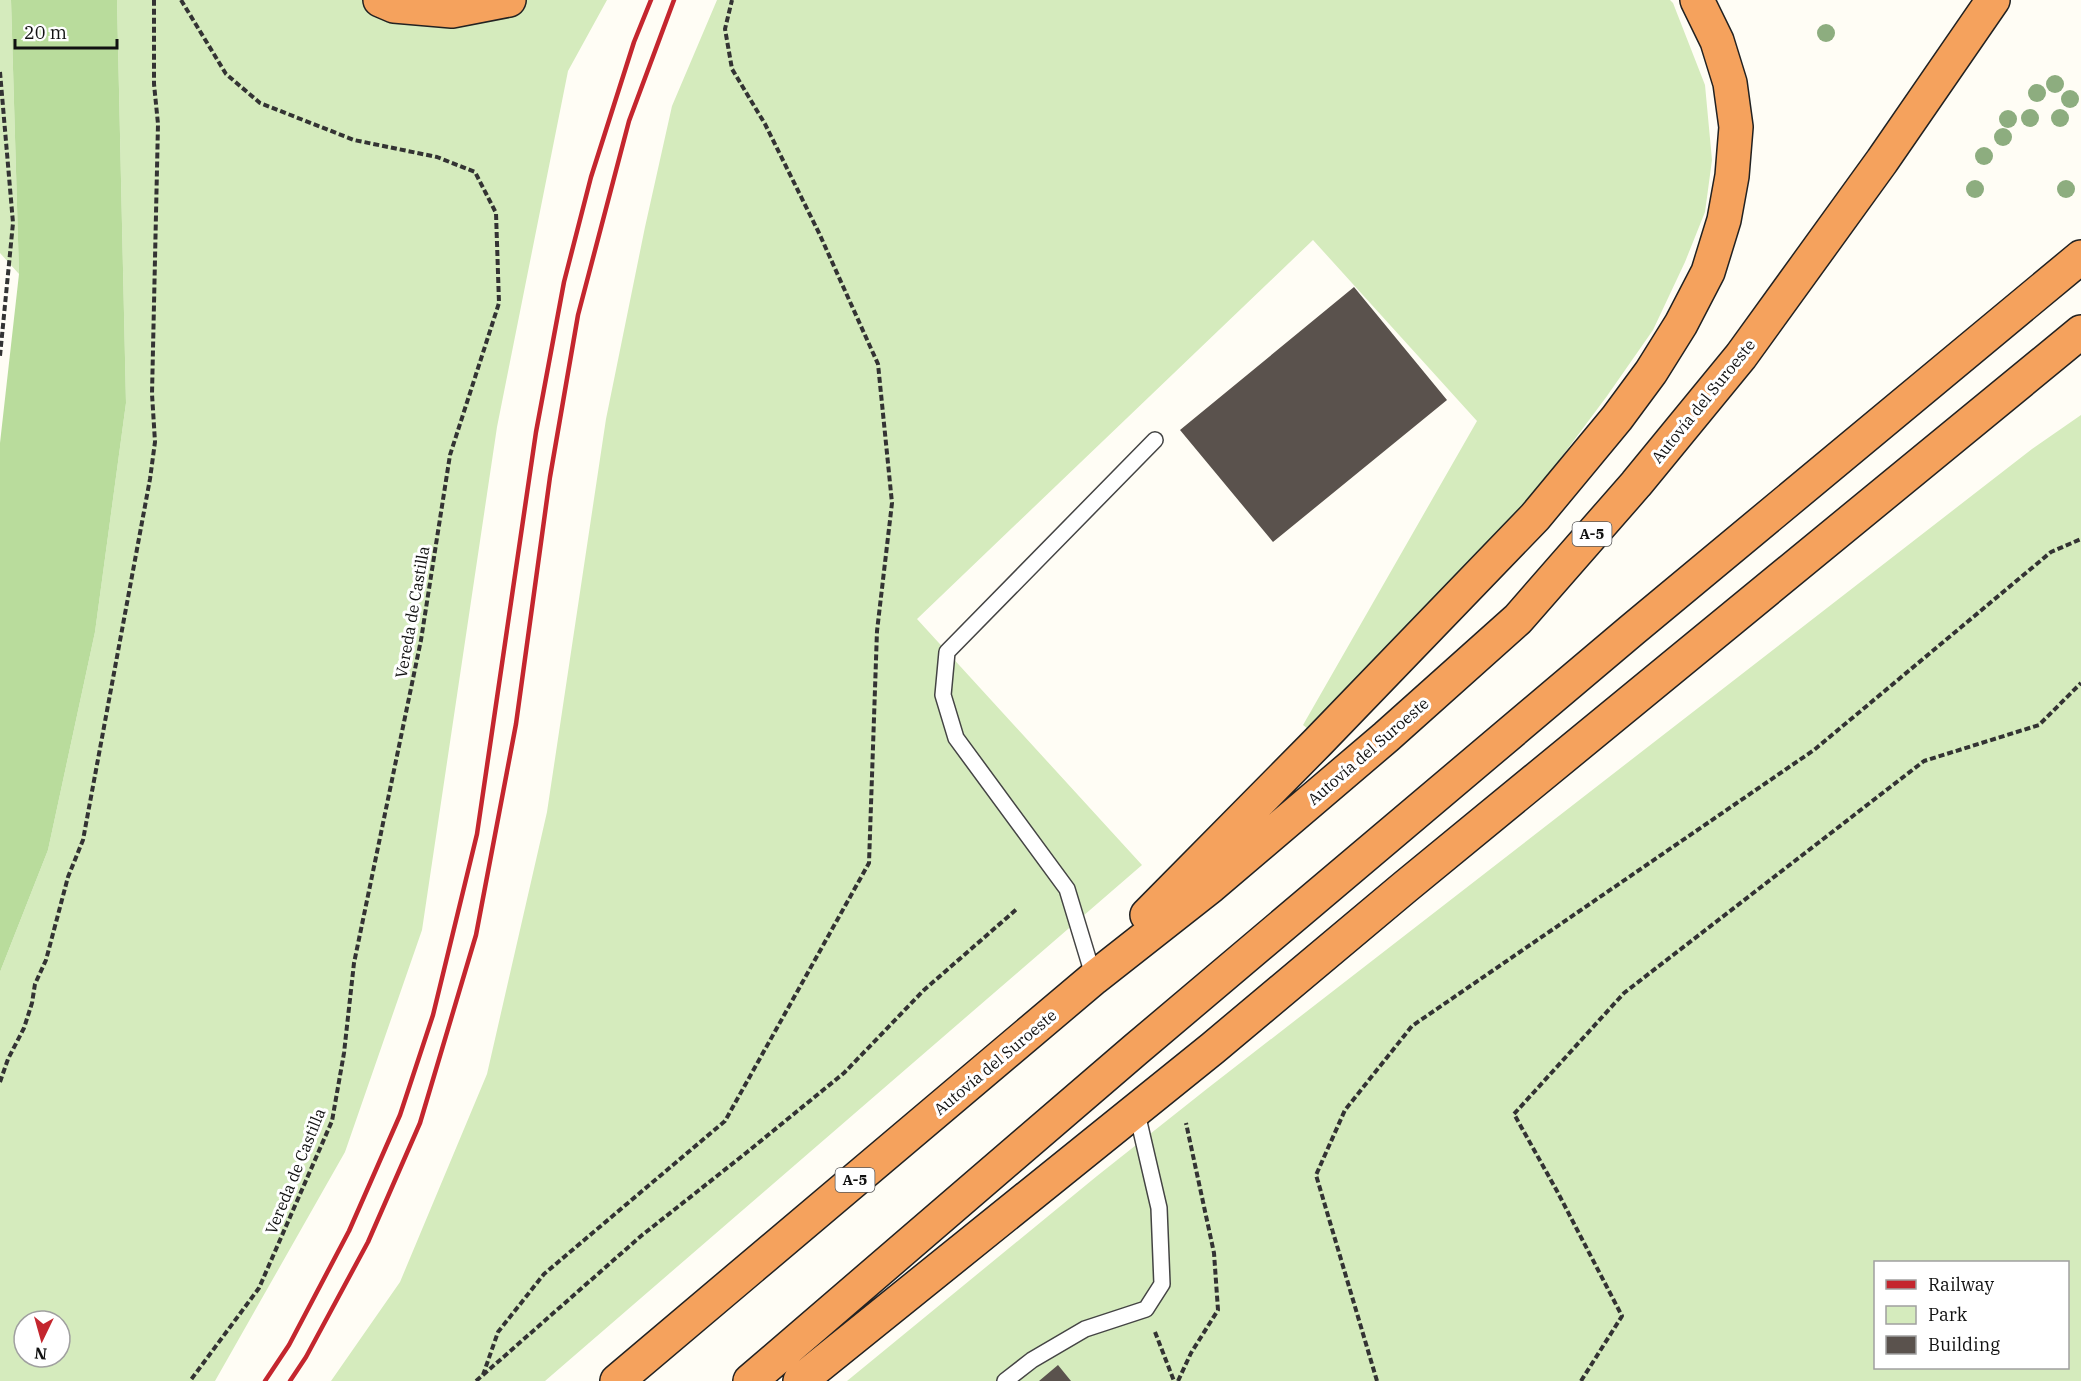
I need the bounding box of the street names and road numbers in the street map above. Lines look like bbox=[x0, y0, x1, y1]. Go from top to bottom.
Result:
street label: Autovía del Suroeste bbox=[1647, 335, 1759, 467]
road number: A-5 bbox=[1572, 522, 1612, 546]
street label: Vereda de Castilla bbox=[391, 544, 434, 680]
street label: Autovía del Suroeste bbox=[1303, 693, 1433, 809]
street label: Autovía del Suroeste bbox=[930, 1005, 1060, 1119]
street label: Vereda de Castilla bbox=[261, 1105, 329, 1237]
road number: A-5 bbox=[836, 1168, 874, 1192]

